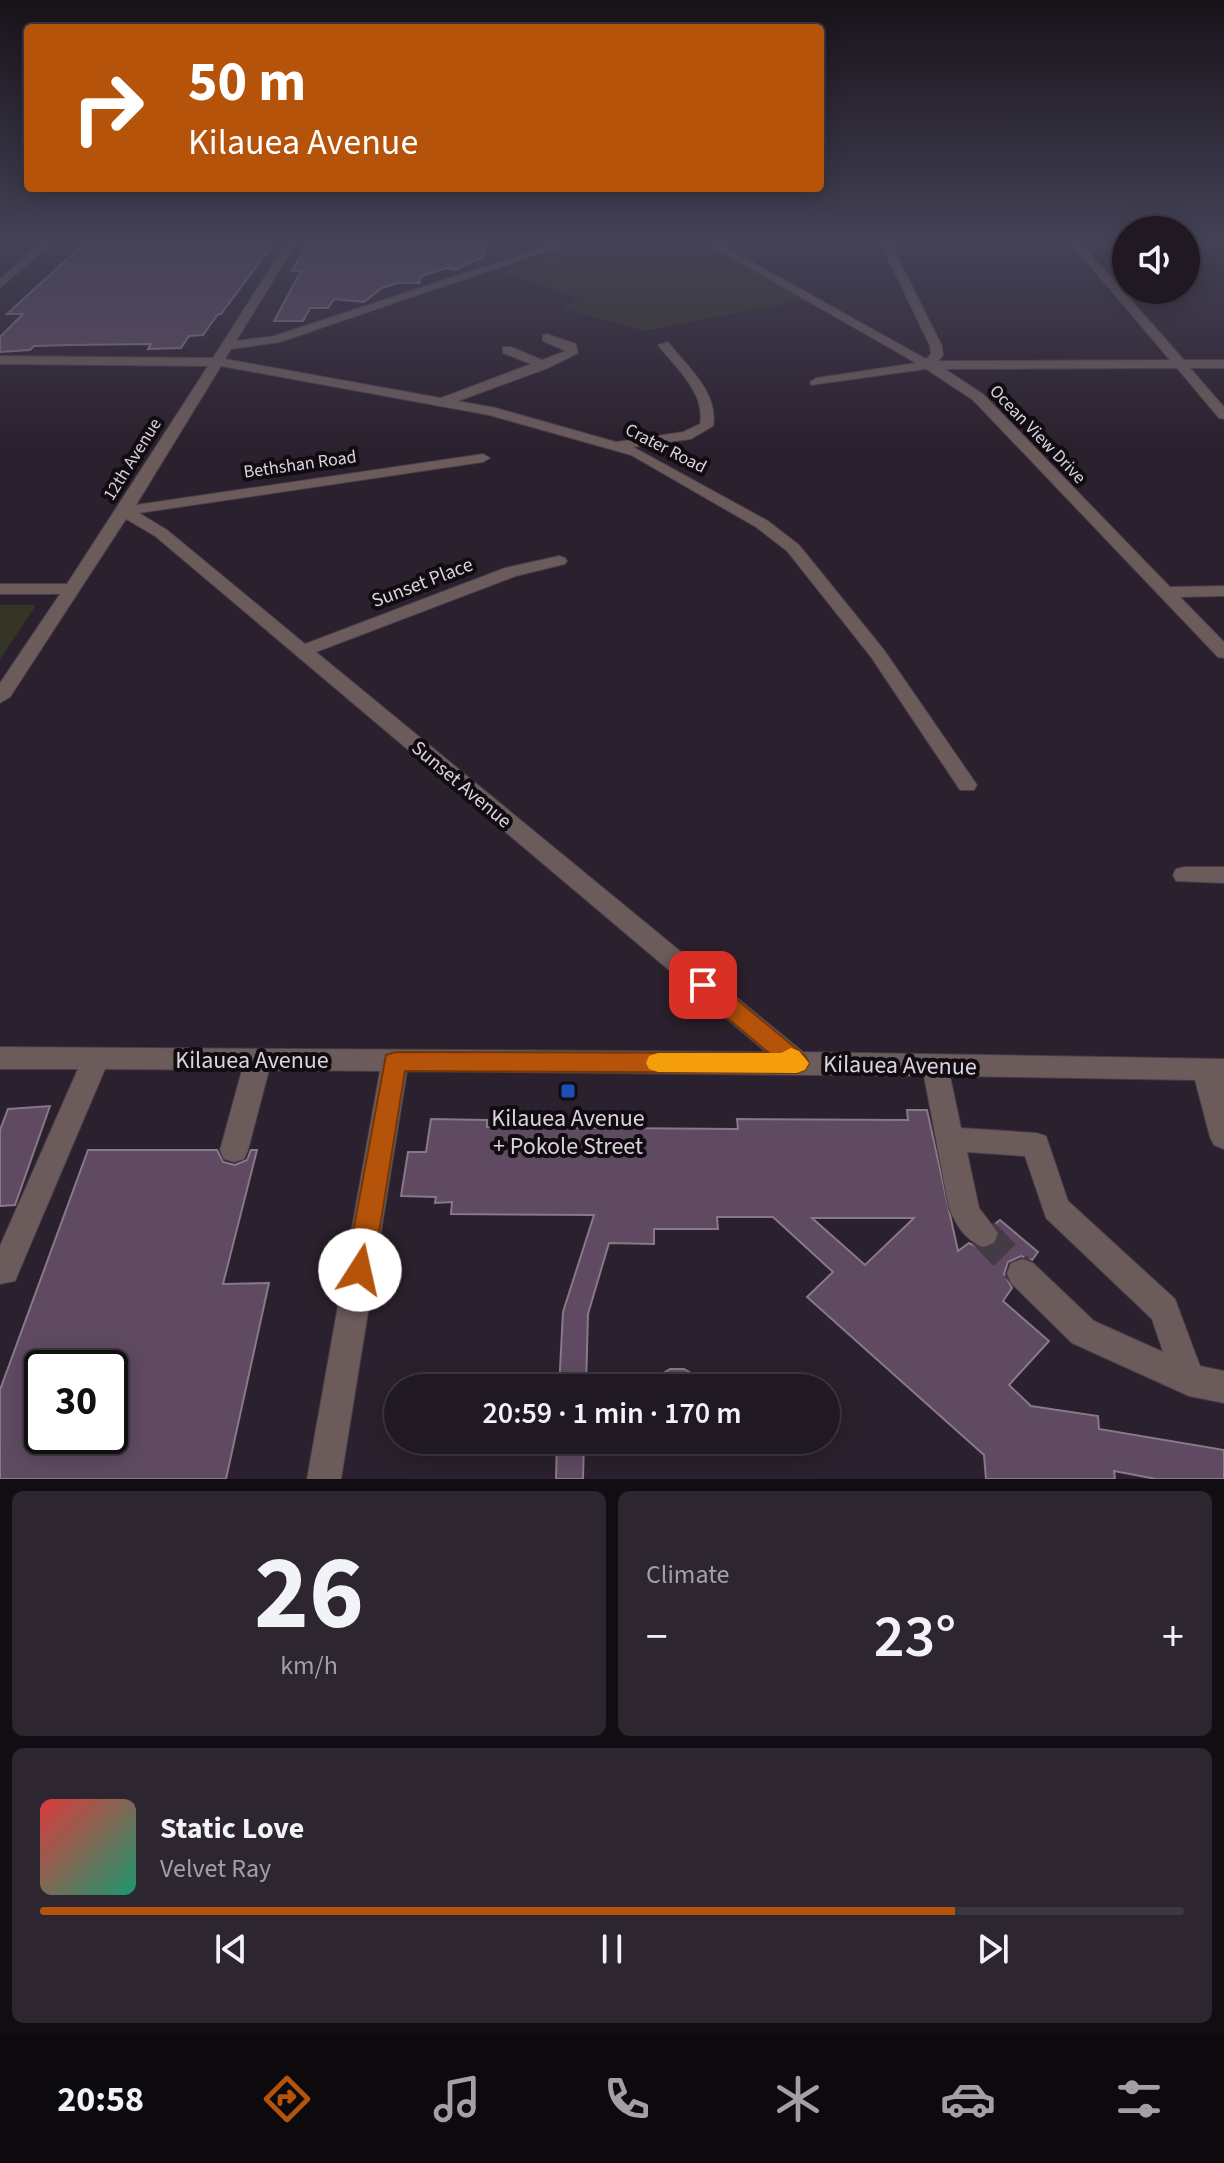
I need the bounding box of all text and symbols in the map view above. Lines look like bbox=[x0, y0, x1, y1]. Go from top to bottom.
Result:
text: 50 m bbox=[188, 43, 306, 122]
icon: right bbox=[56, 56, 160, 160]
text: Kilauea Avenue bbox=[188, 117, 418, 168]
map controls bbox=[1112, 216, 1200, 304]
button: sound bbox=[1112, 216, 1200, 304]
street label: Ocean View Drive bbox=[984, 379, 1092, 490]
street label: 12th Avenue bbox=[97, 413, 168, 505]
street label: Crater Road bbox=[621, 417, 711, 480]
street label: Bethshan Road bbox=[242, 444, 358, 485]
street label: Sunset Place bbox=[368, 551, 477, 615]
street label: Sunset Avenue bbox=[405, 735, 518, 835]
pin bbox=[669, 951, 737, 1019]
icon: arrive bbox=[681, 963, 725, 1007]
street label: Kilauea Avenue bbox=[175, 1043, 329, 1078]
street label: Kilauea Avenue bbox=[823, 1047, 977, 1084]
marker: Kilauea Avenue + Pokole Street bbox=[559, 1082, 577, 1100]
place label: Kilauea Avenue + Pokole Street bbox=[491, 1101, 645, 1164]
position arrow bbox=[318, 1228, 402, 1312]
speed limit sign: 30 bbox=[24, 1350, 128, 1454]
text: 20:59 · 1 min · 170 m bbox=[482, 1392, 742, 1435]
text: 26 bbox=[254, 1521, 364, 1669]
text: Climate bbox=[646, 1556, 730, 1593]
text: 23° bbox=[874, 1595, 956, 1680]
text: − bbox=[646, 1606, 668, 1669]
text: + bbox=[1162, 1606, 1184, 1669]
text: km/h bbox=[280, 1647, 338, 1684]
text: Static Love bbox=[160, 1807, 304, 1850]
text: Velvet Ray bbox=[160, 1850, 271, 1887]
icon: previous bbox=[209, 1927, 253, 1971]
icon: pause bbox=[590, 1927, 634, 1971]
icon: next bbox=[971, 1927, 1015, 1971]
icon: directions bbox=[259, 2071, 315, 2127]
icon: music bbox=[429, 2071, 485, 2127]
icon: phone bbox=[599, 2071, 655, 2127]
icon: climate bbox=[770, 2071, 826, 2127]
icon: car bbox=[940, 2071, 996, 2127]
icon: filters bbox=[1111, 2071, 1167, 2127]
text: 20:58 bbox=[57, 2074, 144, 2125]

